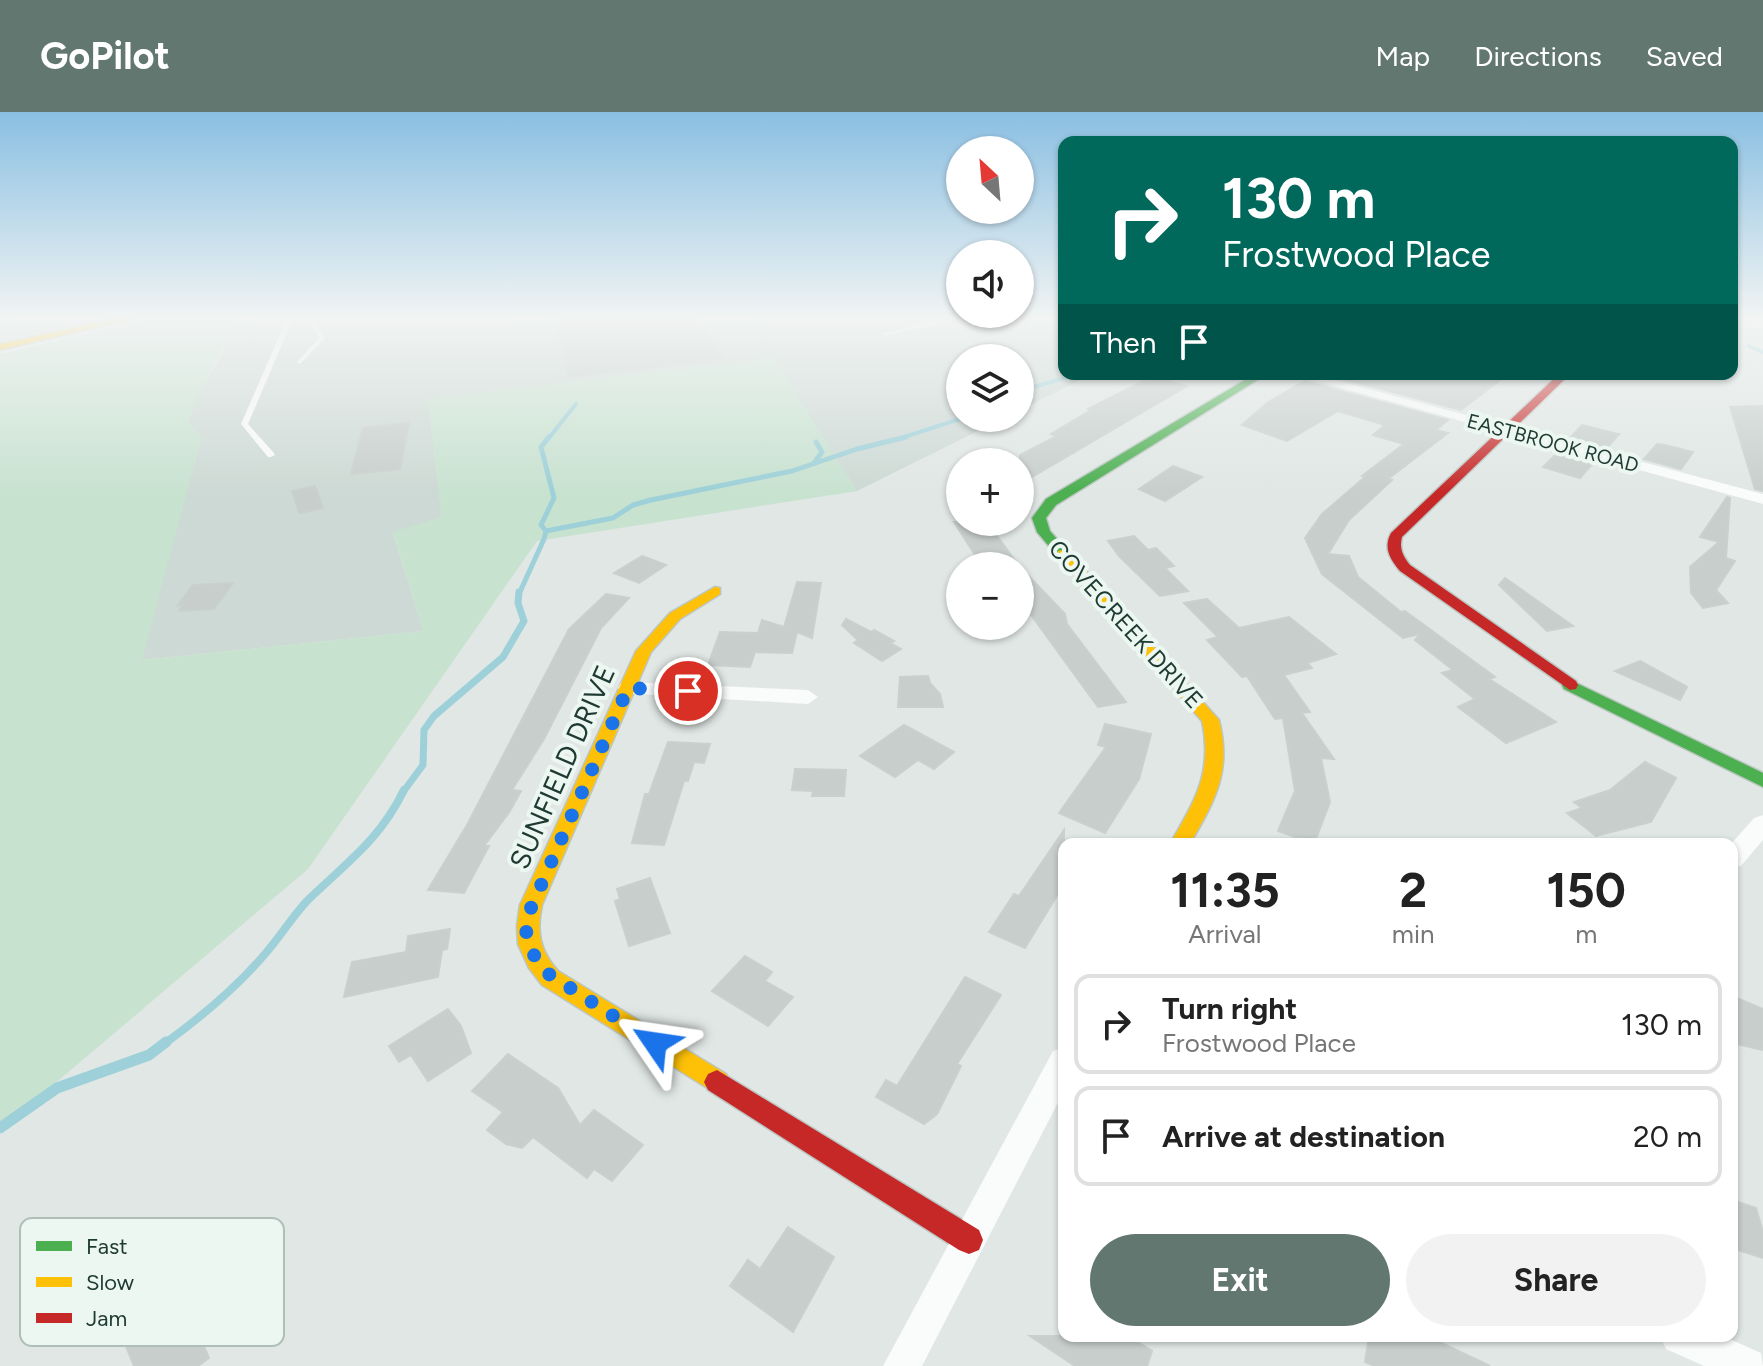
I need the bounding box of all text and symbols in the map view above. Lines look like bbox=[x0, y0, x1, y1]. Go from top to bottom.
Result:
text: GoPilot bbox=[40, 33, 170, 79]
text: Map bbox=[1376, 39, 1430, 73]
text: Directions bbox=[1474, 39, 1602, 73]
text: Saved bbox=[1646, 39, 1723, 73]
north arrow bbox=[946, 136, 1034, 224]
map controls bbox=[946, 136, 1034, 640]
text: 130 m bbox=[1222, 165, 1375, 232]
icon: right bbox=[1090, 168, 1194, 272]
text: Frostwood Place bbox=[1222, 233, 1490, 276]
button: sound bbox=[946, 240, 1034, 328]
icon: arrive bbox=[1172, 320, 1216, 364]
text: Then bbox=[1090, 324, 1156, 361]
button: layers bbox=[946, 344, 1034, 432]
street label: EASTBROOK ROAD bbox=[1464, 409, 1642, 477]
button: + bbox=[946, 448, 1034, 536]
street label: COVECREEK DRIVE bbox=[1043, 534, 1209, 714]
button: − bbox=[946, 552, 1034, 640]
pin bbox=[654, 657, 722, 725]
street label: SUNFIELD DRIVE bbox=[502, 660, 622, 874]
icon: arrive bbox=[666, 669, 710, 713]
text: 11:35 bbox=[1170, 861, 1280, 919]
text: 2 bbox=[1399, 861, 1427, 919]
text: 150 bbox=[1547, 861, 1626, 919]
text: Arrival bbox=[1188, 918, 1262, 950]
text: min bbox=[1392, 918, 1434, 950]
text: m bbox=[1575, 918, 1597, 950]
text: Turn right bbox=[1162, 990, 1297, 1027]
position arrow bbox=[613, 1001, 697, 1085]
icon: right bbox=[1094, 1002, 1138, 1046]
text: 130 m bbox=[1621, 1006, 1702, 1043]
text: Frostwood Place bbox=[1162, 1027, 1356, 1059]
icon: arrive bbox=[1094, 1114, 1138, 1158]
text: Arrive at destination bbox=[1162, 1118, 1445, 1155]
text: 20 m bbox=[1633, 1118, 1702, 1155]
legend bbox=[20, 1218, 284, 1346]
text: Fast bbox=[86, 1233, 128, 1260]
button: Exit bbox=[1090, 1234, 1390, 1326]
button: Share bbox=[1406, 1234, 1706, 1326]
text: Slow bbox=[86, 1269, 135, 1296]
text: Jam bbox=[86, 1305, 127, 1332]

